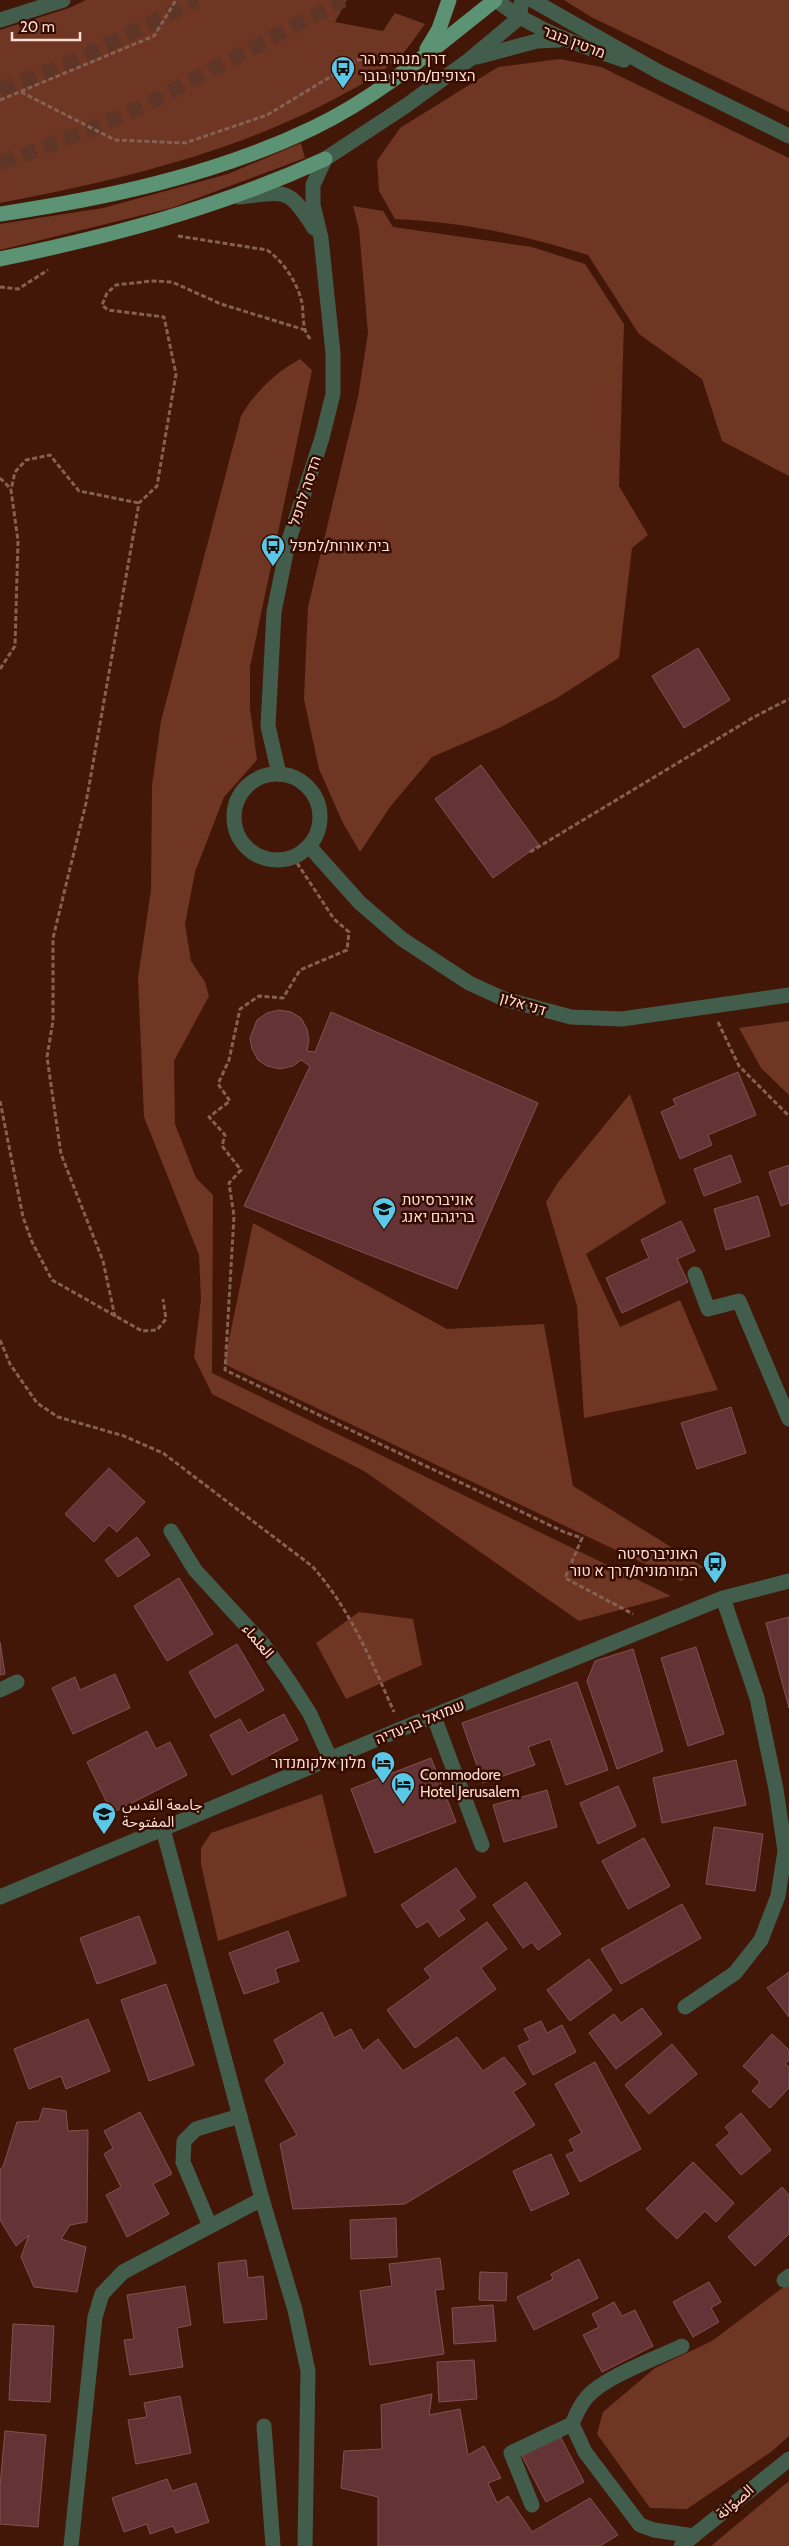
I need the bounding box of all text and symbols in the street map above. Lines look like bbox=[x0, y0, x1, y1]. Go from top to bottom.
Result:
scale bar bbox=[12, 10, 80, 42]
text: 20 m bbox=[20, 18, 55, 36]
street label: מרטין בובר bbox=[540, 22, 608, 62]
place label: דרך מנהרת הר הצופים/מרטין בובר bbox=[360, 50, 476, 85]
bus stop icon: דרך מנהרת הר הצופים/מרטין בובר bbox=[330, 55, 356, 89]
street label: הדסה למפל bbox=[285, 454, 325, 528]
bus stop icon: בית אורות/למפל bbox=[260, 533, 286, 567]
place label: בית אורות/למפל bbox=[290, 537, 390, 555]
street label: דני אלון bbox=[498, 988, 548, 1020]
place label: אוניברסיטת בריגהם יאנג bbox=[402, 1191, 475, 1226]
school or university icon: אוניברסיטת בריגהם יאנג bbox=[371, 1196, 397, 1230]
place label: האוניברסיטה המורמונית/דרך א טור bbox=[570, 1545, 698, 1580]
bus stop icon: האוניברסיטה המורמונית/דרך א טור bbox=[702, 1550, 728, 1584]
street label: العلماء bbox=[239, 1620, 277, 1662]
street label: שמואל בן-עדיה bbox=[373, 1696, 467, 1748]
hotel icon: מלון אלקומנדור bbox=[370, 1750, 396, 1784]
place label: מלון אלקומנדור bbox=[271, 1754, 366, 1772]
place label: Commodore Hotel Jerusalem bbox=[420, 1766, 520, 1801]
hotel icon: Commodore Hotel Jerusalem bbox=[390, 1771, 416, 1805]
place label: جامعة القدس المفتوحة bbox=[122, 1796, 203, 1831]
school or university icon: جامعة القدس المفتوحة bbox=[91, 1801, 117, 1835]
street label: الصوّانة bbox=[713, 2481, 757, 2523]

